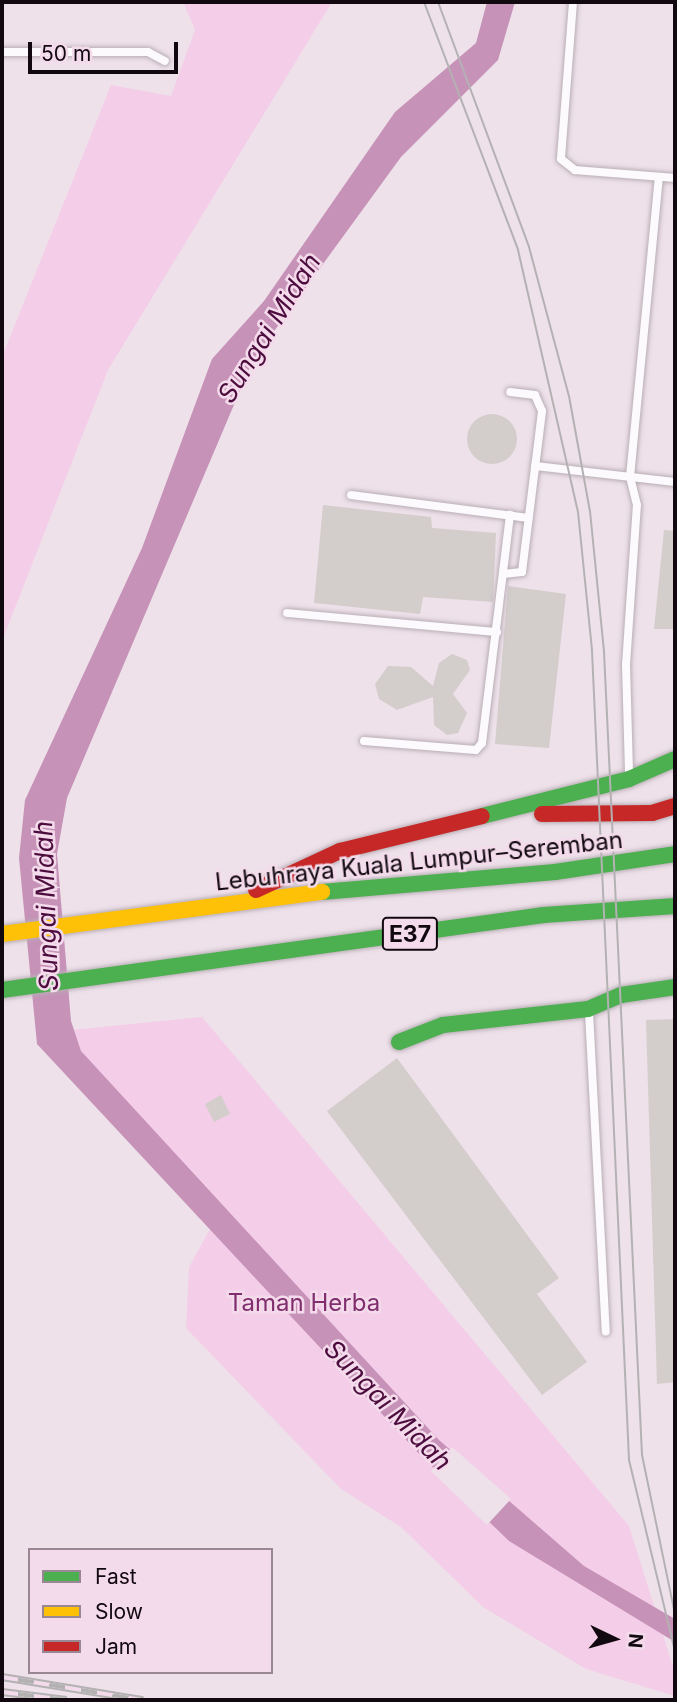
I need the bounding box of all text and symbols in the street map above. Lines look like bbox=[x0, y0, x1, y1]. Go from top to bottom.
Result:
scale bar bbox=[32, 28, 182, 72]
text: 50 m bbox=[41, 41, 91, 66]
water label: Sungai Midah bbox=[211, 248, 327, 408]
water label: Sungai Midah bbox=[27, 821, 65, 991]
street label: Lebuhraya Kuala Lumpur–Seremban bbox=[214, 825, 624, 897]
road number: E37 bbox=[380, 914, 440, 953]
park label: Taman Herba bbox=[228, 1289, 380, 1317]
water label: Sungai Midah bbox=[318, 1333, 458, 1477]
legend bbox=[28, 1548, 273, 1674]
text: Fast bbox=[95, 1564, 137, 1589]
text: Slow bbox=[95, 1599, 143, 1624]
north arrow bbox=[579, 1604, 649, 1674]
text: N bbox=[623, 1633, 648, 1649]
text: Jam bbox=[95, 1634, 137, 1659]

